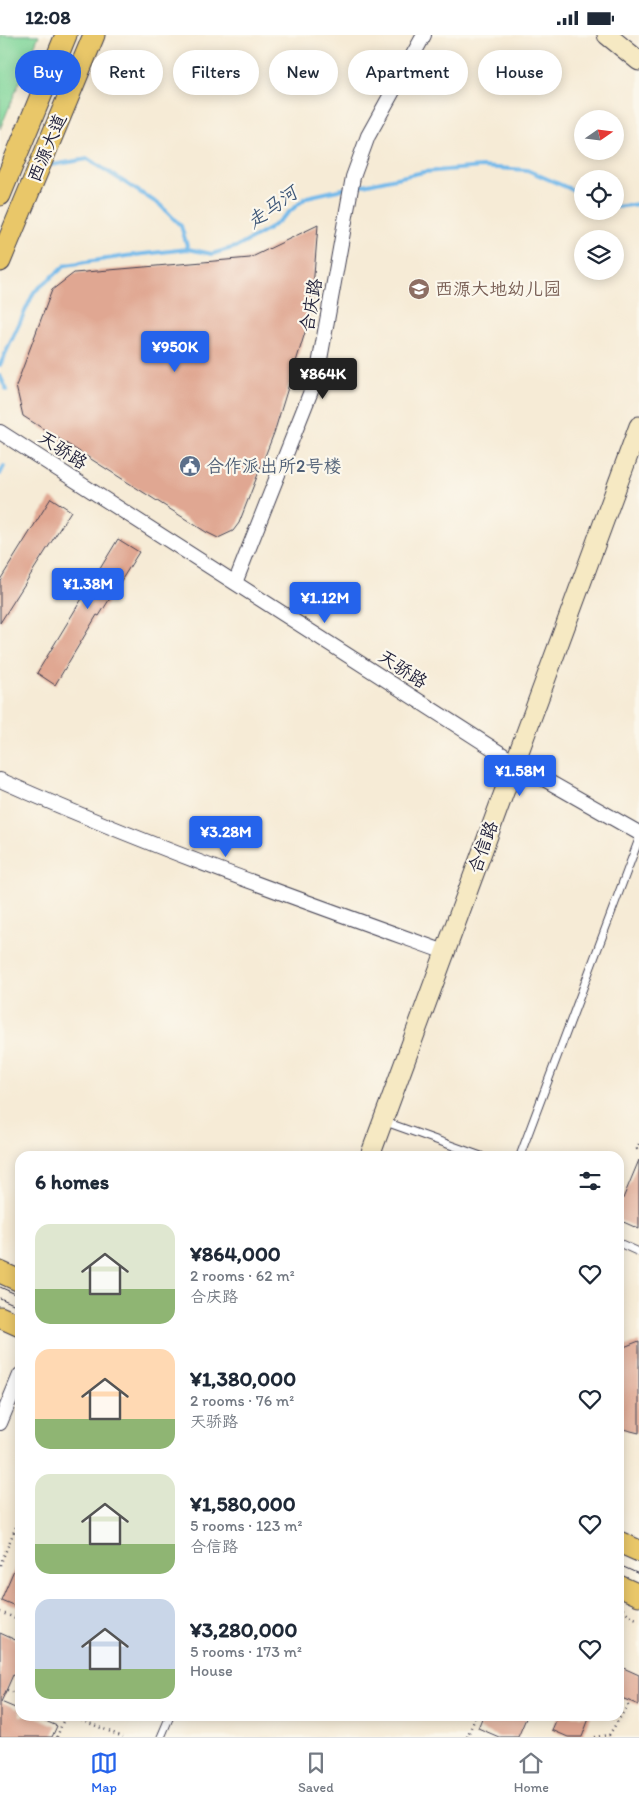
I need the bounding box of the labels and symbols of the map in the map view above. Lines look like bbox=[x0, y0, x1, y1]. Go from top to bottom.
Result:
north arrow bbox=[574, 110, 624, 160]
street label: 西源大道 bbox=[23, 111, 71, 185]
water label: 走马河 bbox=[242, 179, 304, 233]
street label: 合庆路 bbox=[295, 277, 327, 333]
school or university icon: 西源大地幼儿园 bbox=[407, 277, 431, 301]
place label: 西源大地幼儿园 bbox=[435, 278, 561, 300]
pin: ¥950K bbox=[140, 331, 210, 373]
pin: ¥864K bbox=[288, 357, 358, 400]
street label: 天骄路 bbox=[34, 426, 92, 474]
public building icon: 合作派出所2号楼 bbox=[178, 454, 202, 478]
place label: 合作派出所2号楼 bbox=[206, 455, 341, 477]
pin: ¥1.38M bbox=[47, 567, 129, 610]
pin: ¥1.12M bbox=[284, 581, 366, 624]
street label: 天骄路 bbox=[374, 645, 432, 693]
pin: ¥1.58M bbox=[479, 755, 561, 797]
pin: ¥3.28M bbox=[185, 815, 267, 858]
street label: 合信路 bbox=[463, 818, 503, 876]

